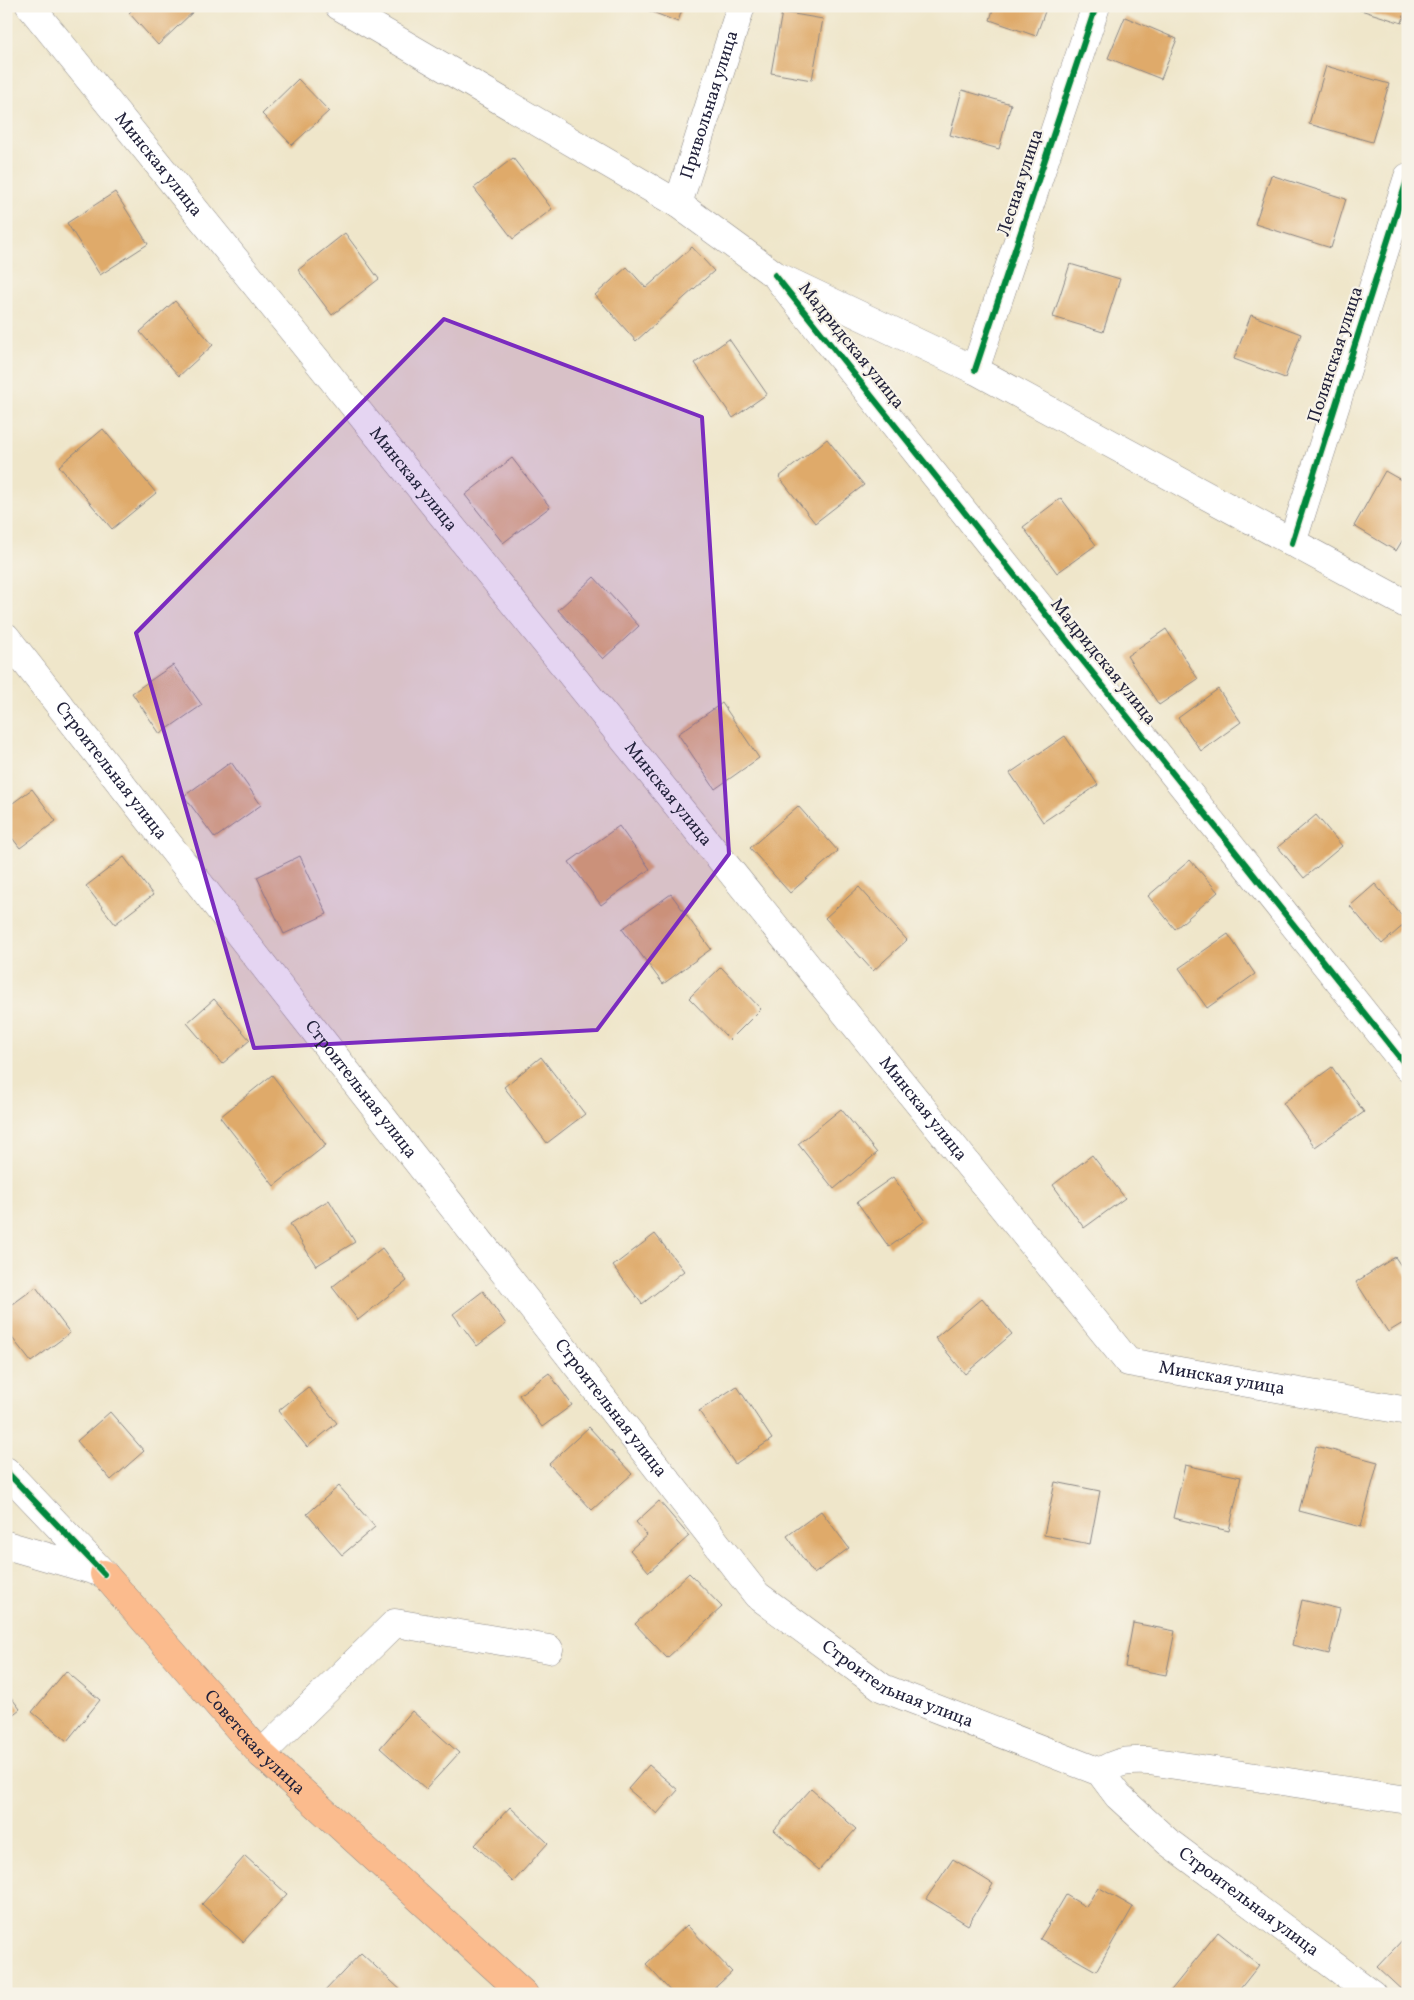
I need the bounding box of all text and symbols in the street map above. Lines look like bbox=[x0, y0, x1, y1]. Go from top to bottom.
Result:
street label: Привольная улица bbox=[674, 27, 745, 182]
street label: Минская улица bbox=[108, 107, 208, 222]
street label: Лесная улица bbox=[992, 126, 1050, 240]
street label: Мадридская улица bbox=[792, 277, 910, 415]
street label: Полянская улица bbox=[1302, 283, 1370, 427]
street label: Минская улица bbox=[363, 422, 463, 537]
street label: Мадридская улица bbox=[1044, 593, 1162, 731]
street label: Строительная улица bbox=[49, 696, 173, 845]
street label: Минская улица bbox=[618, 736, 718, 852]
street label: Строительная улица bbox=[299, 1015, 423, 1164]
street label: Минская улица bbox=[873, 1051, 973, 1166]
street label: Строительная улица bbox=[548, 1334, 673, 1483]
street label: Минская улица bbox=[1157, 1355, 1287, 1402]
street label: Строительная улица bbox=[816, 1634, 977, 1734]
street label: Советская улица bbox=[198, 1684, 311, 1801]
street label: Строительная улица bbox=[1173, 1841, 1324, 1963]

